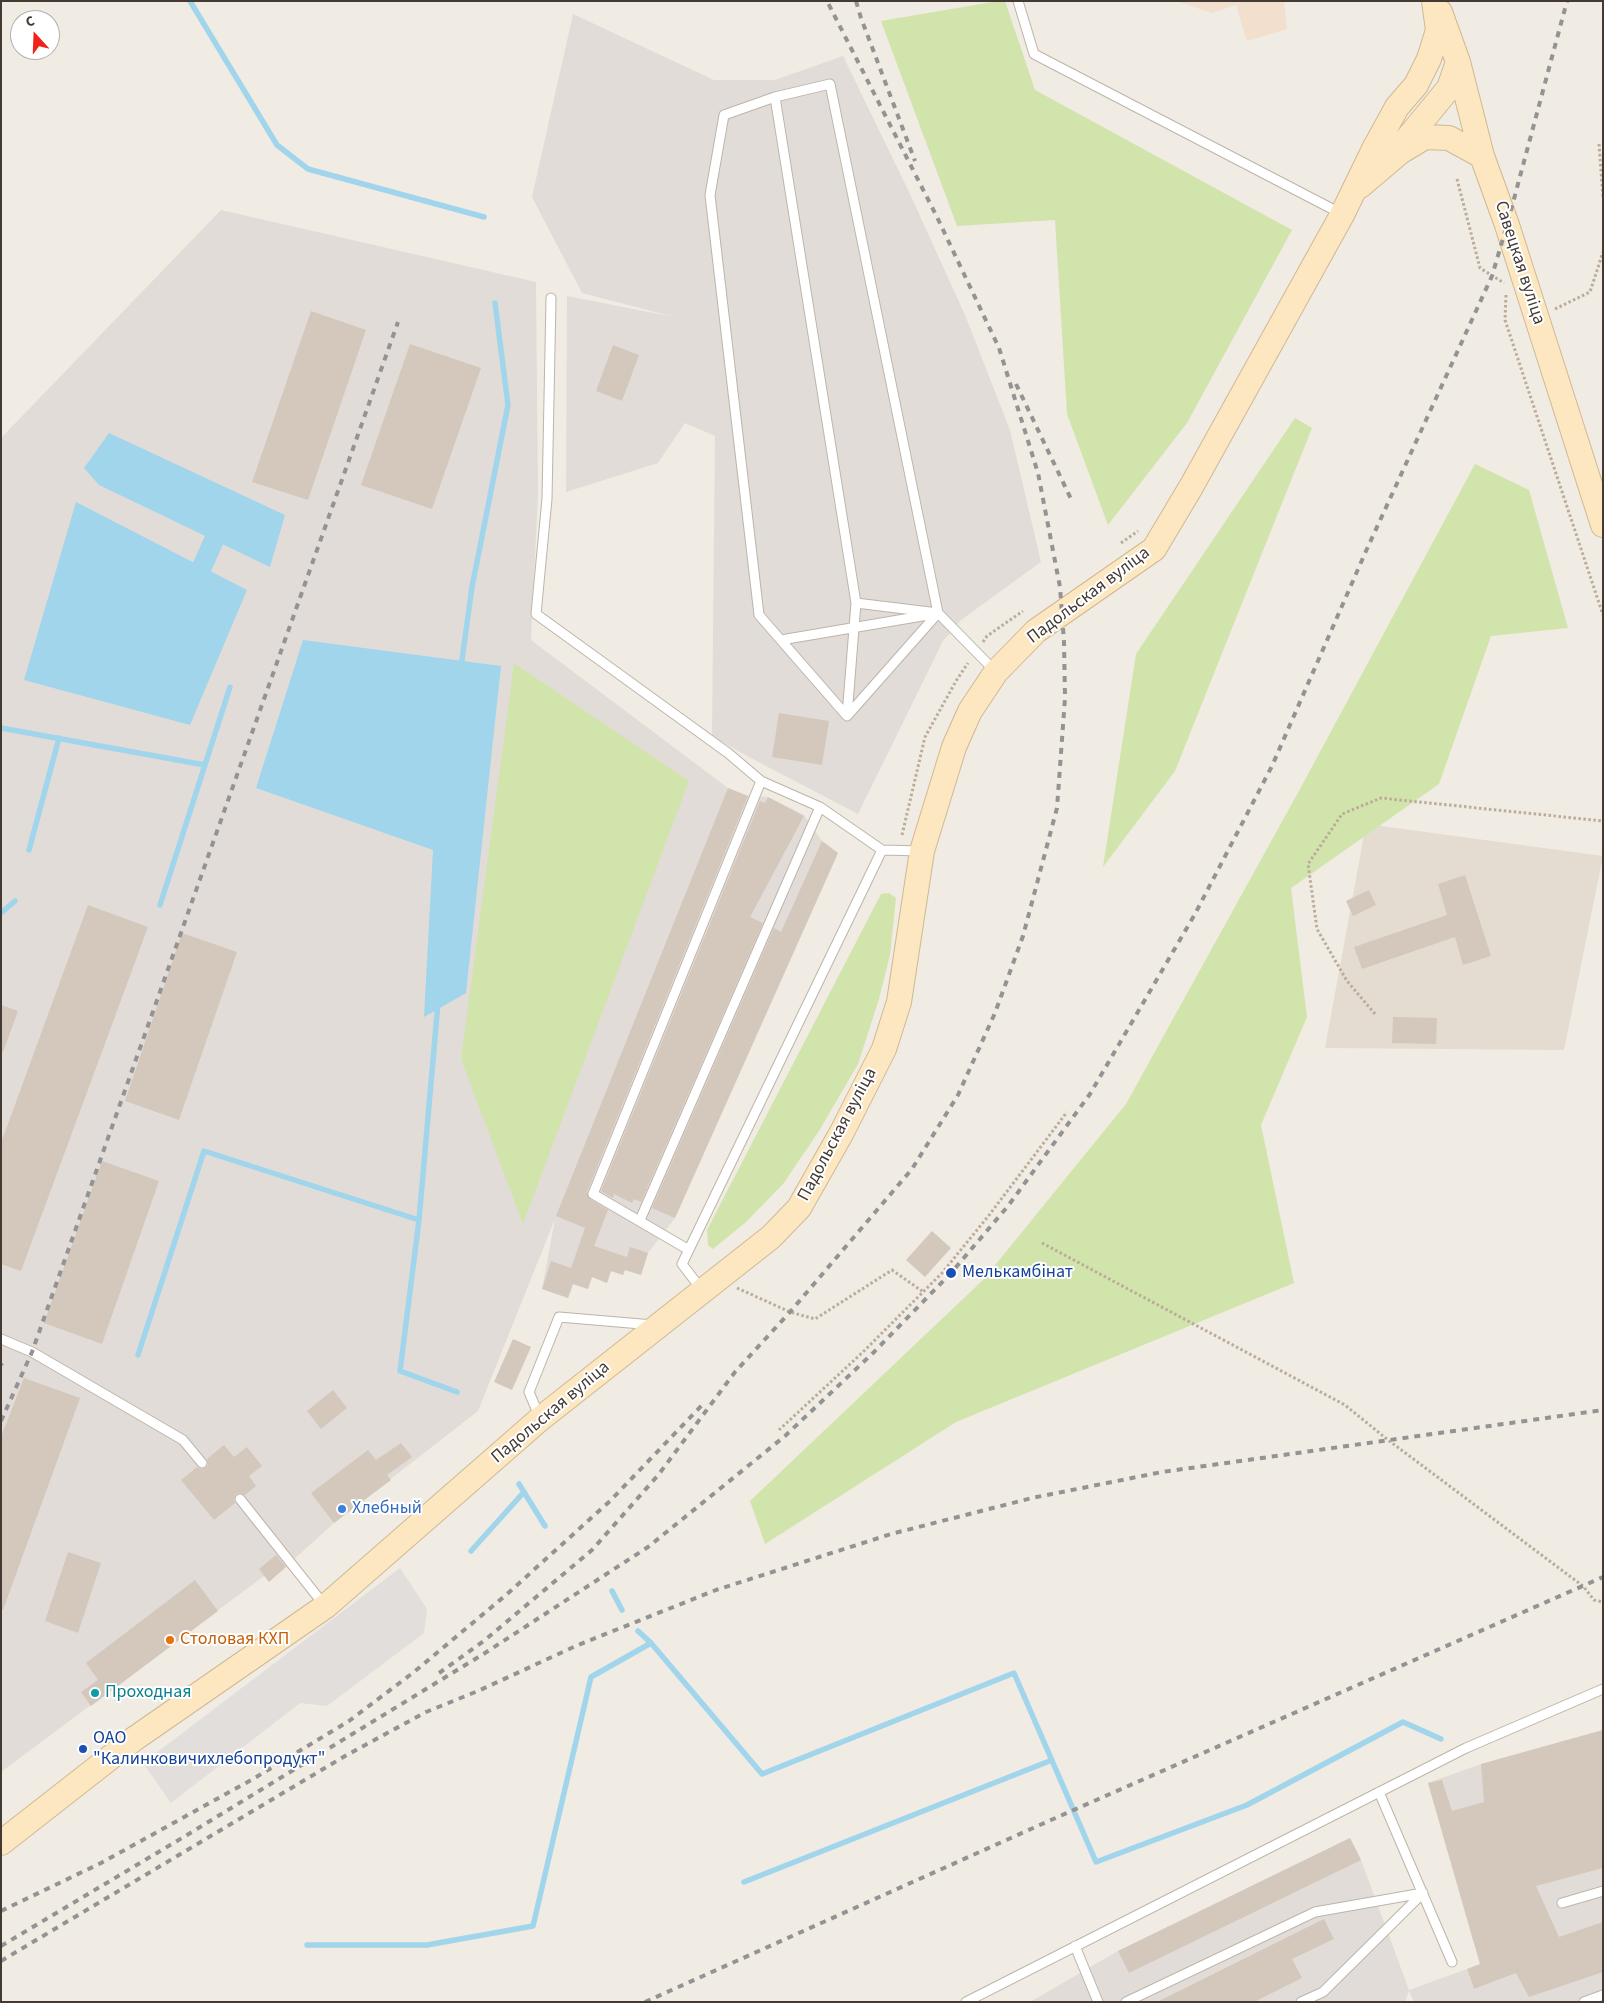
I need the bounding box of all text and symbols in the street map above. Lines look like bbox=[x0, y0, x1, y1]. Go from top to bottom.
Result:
north arrow bbox=[10, 10, 60, 60]
text: С bbox=[23, 11, 37, 33]
street label: Савецкая вуліца bbox=[1489, 198, 1549, 328]
street label: Падольская вуліца bbox=[1023, 543, 1155, 649]
street label: Падольская вуліца bbox=[794, 1065, 882, 1205]
place label: Мелькамбінат bbox=[962, 1262, 1073, 1284]
marker: Мелькамбінат bbox=[944, 1266, 958, 1280]
street label: Падольская вуліца bbox=[487, 1357, 615, 1469]
place label: Хлебный bbox=[352, 1498, 422, 1520]
marker: Хлебный bbox=[336, 1503, 348, 1515]
place label: Столовая КХП bbox=[180, 1629, 289, 1651]
marker: Столовая КХП bbox=[164, 1634, 176, 1646]
place label: Проходная bbox=[105, 1682, 192, 1704]
marker: Проходная bbox=[89, 1687, 101, 1699]
place label: ОАО "Калинковичихлебопродукт" bbox=[93, 1728, 325, 1770]
marker: ОАО "Калинковичихлебопродукт" bbox=[77, 1743, 89, 1755]

